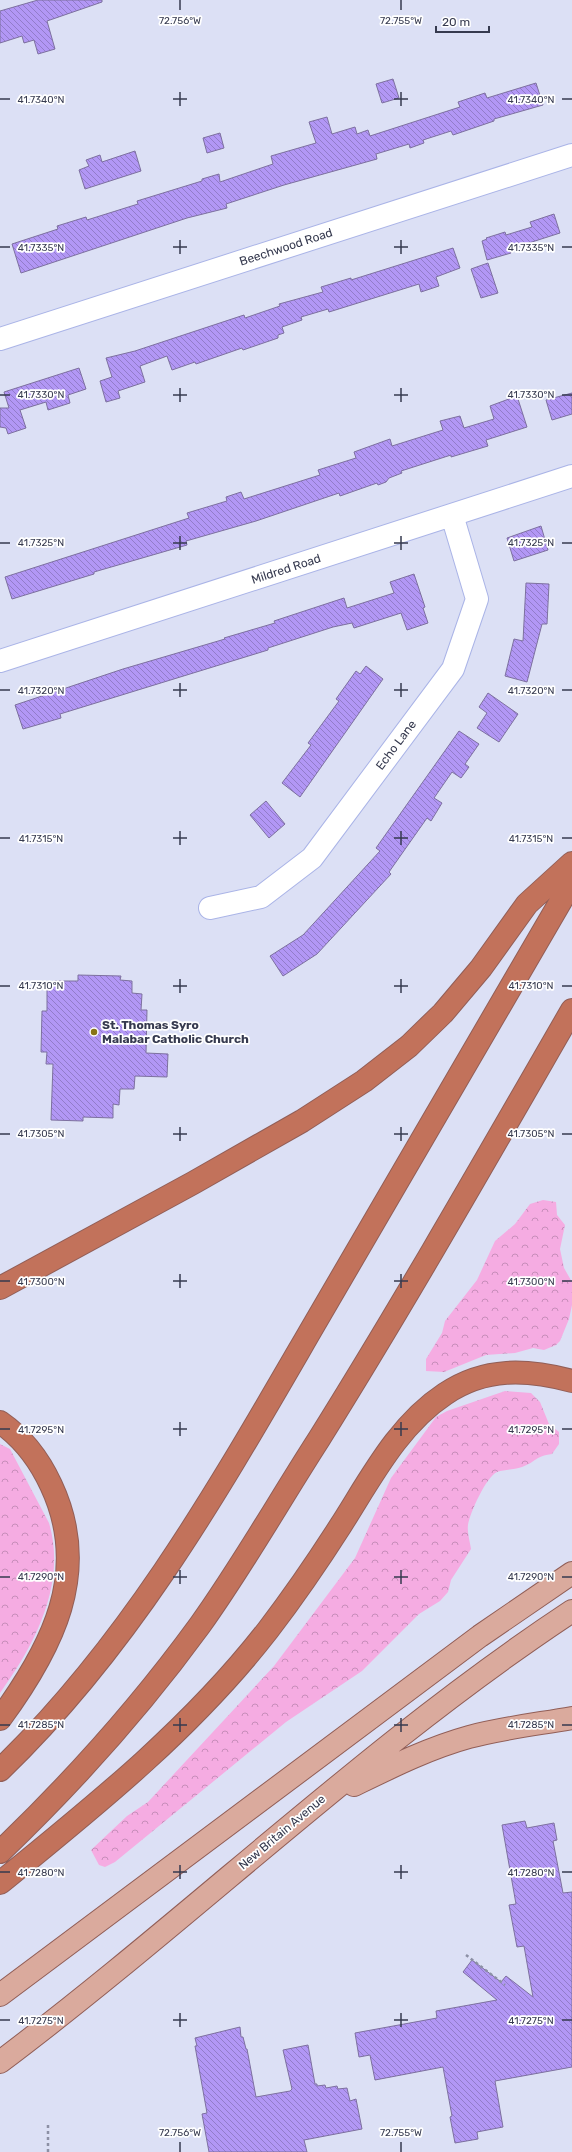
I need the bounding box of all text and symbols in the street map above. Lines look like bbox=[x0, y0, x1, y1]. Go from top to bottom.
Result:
scale bar bbox=[436, 8, 489, 34]
text: 72.756°W bbox=[159, 15, 201, 27]
text: 72.755°W bbox=[380, 15, 422, 27]
text: 20 m bbox=[442, 15, 470, 29]
text: 41.7340°N bbox=[17, 94, 65, 106]
text: 41.7340°N bbox=[507, 94, 555, 106]
street label: Beechwood Road bbox=[238, 225, 334, 269]
text: 41.7335°N bbox=[18, 242, 64, 254]
text: 41.7335°N bbox=[508, 242, 554, 254]
text: 41.7330°N bbox=[18, 389, 64, 401]
text: 41.7330°N bbox=[508, 389, 554, 401]
text: 41.7325°N bbox=[18, 537, 64, 549]
text: 41.7325°N bbox=[508, 537, 554, 549]
street label: Mildred Road bbox=[250, 551, 322, 587]
text: 41.7320°N bbox=[18, 685, 64, 697]
text: 41.7320°N bbox=[508, 685, 554, 697]
street label: Echo Lane bbox=[373, 717, 419, 773]
text: 41.7315°N bbox=[19, 833, 63, 845]
text: 41.7315°N bbox=[509, 833, 553, 845]
text: 41.7310°N bbox=[19, 980, 64, 992]
text: 41.7310°N bbox=[509, 980, 554, 992]
place label: St. Thomas Syro Malabar Catholic Church bbox=[102, 1018, 249, 1046]
marker: St. Thomas Syro Malabar Catholic Church bbox=[89, 1027, 99, 1037]
text: 41.7305°N bbox=[18, 1128, 64, 1140]
text: 41.7305°N bbox=[508, 1128, 554, 1140]
text: 41.7300°N bbox=[17, 1276, 65, 1288]
text: 41.7300°N bbox=[507, 1276, 555, 1288]
text: 41.7295°N bbox=[18, 1424, 64, 1436]
text: 41.7295°N bbox=[508, 1424, 554, 1436]
text: 41.7290°N bbox=[18, 1571, 64, 1583]
text: 41.7290°N bbox=[508, 1571, 554, 1583]
text: 41.7285°N bbox=[18, 1719, 64, 1731]
text: 41.7285°N bbox=[508, 1719, 554, 1731]
street label: New Britain Avenue bbox=[236, 1791, 328, 1872]
text: 41.7280°N bbox=[17, 1867, 65, 1879]
text: 41.7280°N bbox=[507, 1867, 555, 1879]
text: 41.7275°N bbox=[18, 2015, 64, 2027]
text: 41.7275°N bbox=[508, 2015, 554, 2027]
text: 72.756°W bbox=[159, 2127, 201, 2139]
text: 72.755°W bbox=[380, 2127, 422, 2139]

